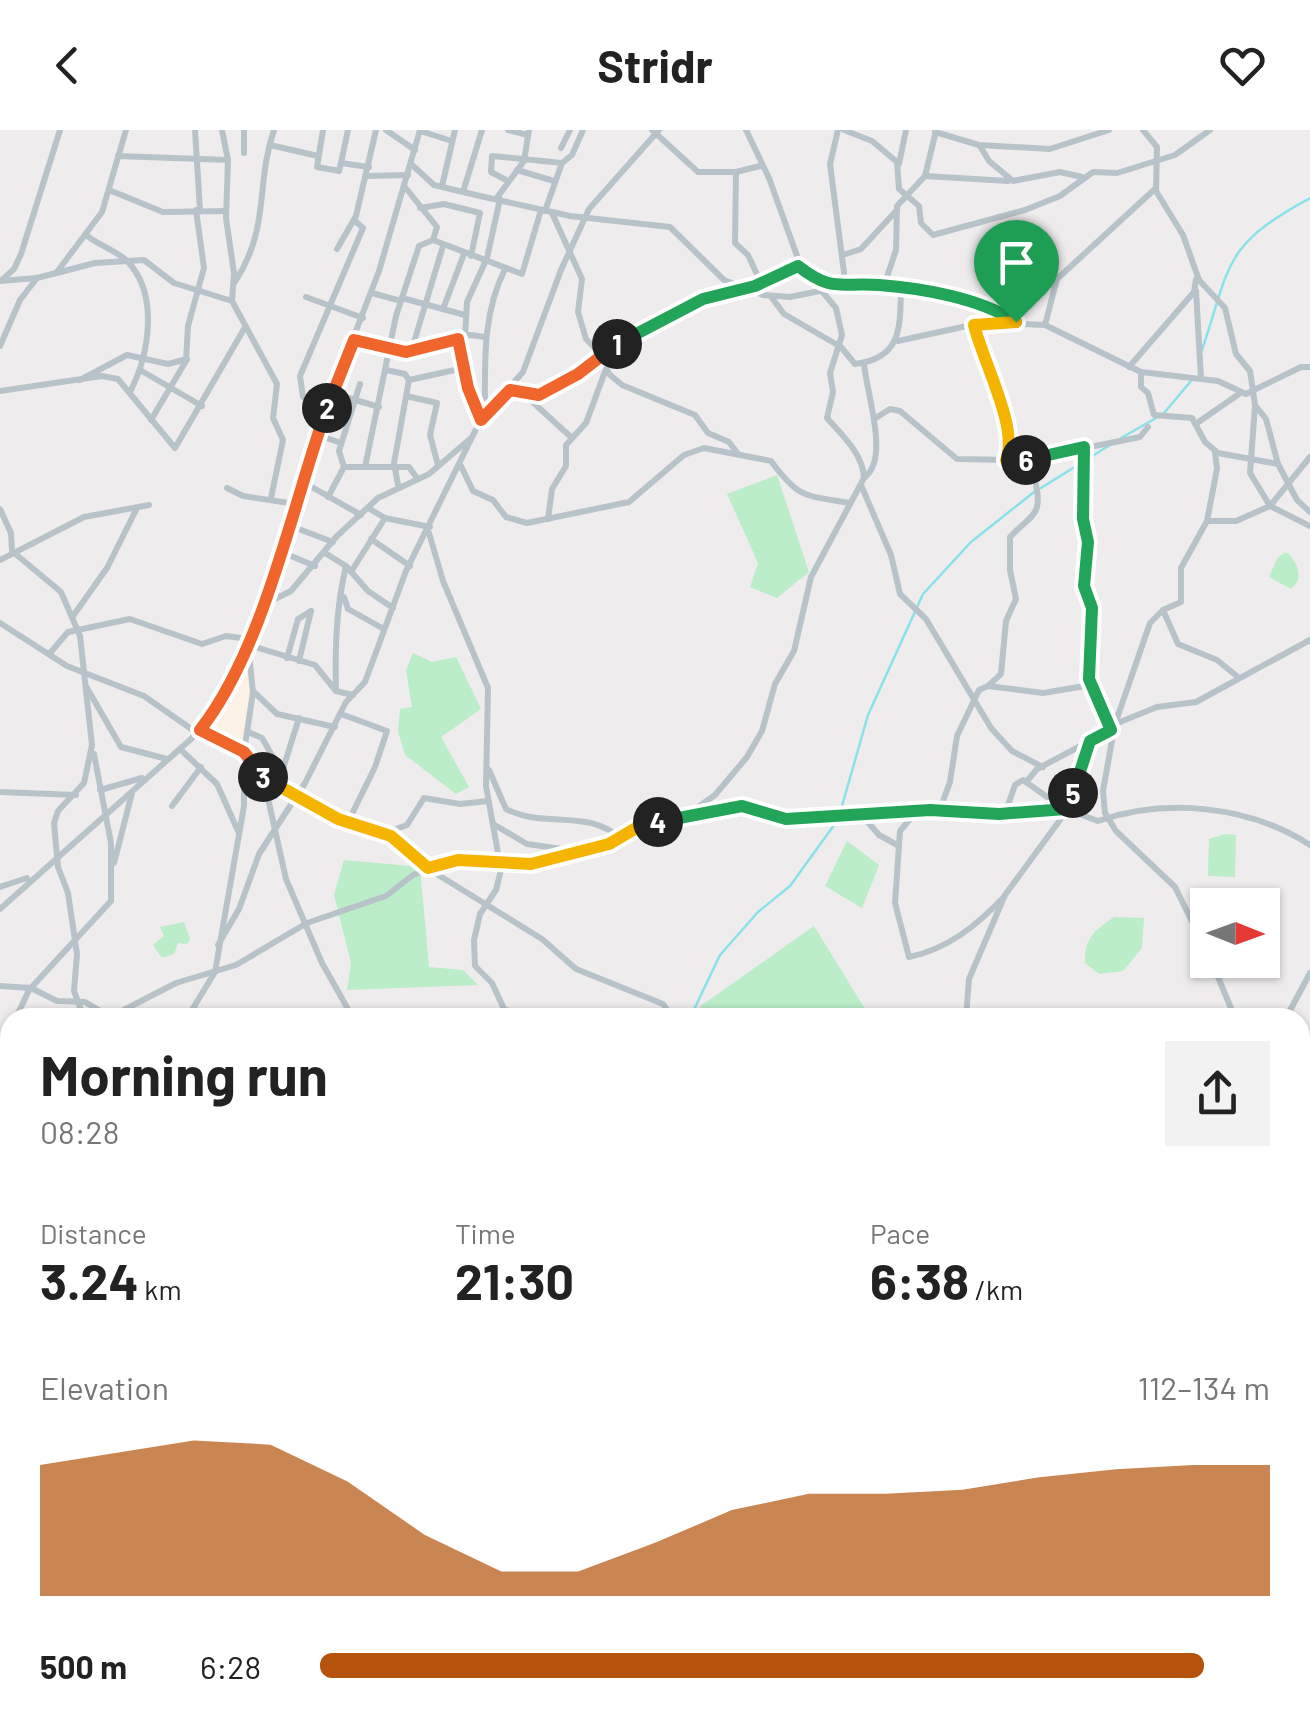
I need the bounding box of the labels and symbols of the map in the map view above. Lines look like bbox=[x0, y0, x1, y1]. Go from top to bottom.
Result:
pin bbox=[974, 220, 1059, 323]
pin: 1 bbox=[592, 319, 642, 369]
pin: 2 bbox=[302, 383, 352, 433]
pin: 6 bbox=[1001, 435, 1051, 485]
pin: 3 bbox=[238, 752, 288, 802]
pin: 5 bbox=[1048, 768, 1098, 818]
pin: 4 bbox=[633, 797, 683, 847]
north arrow bbox=[1190, 888, 1280, 978]

